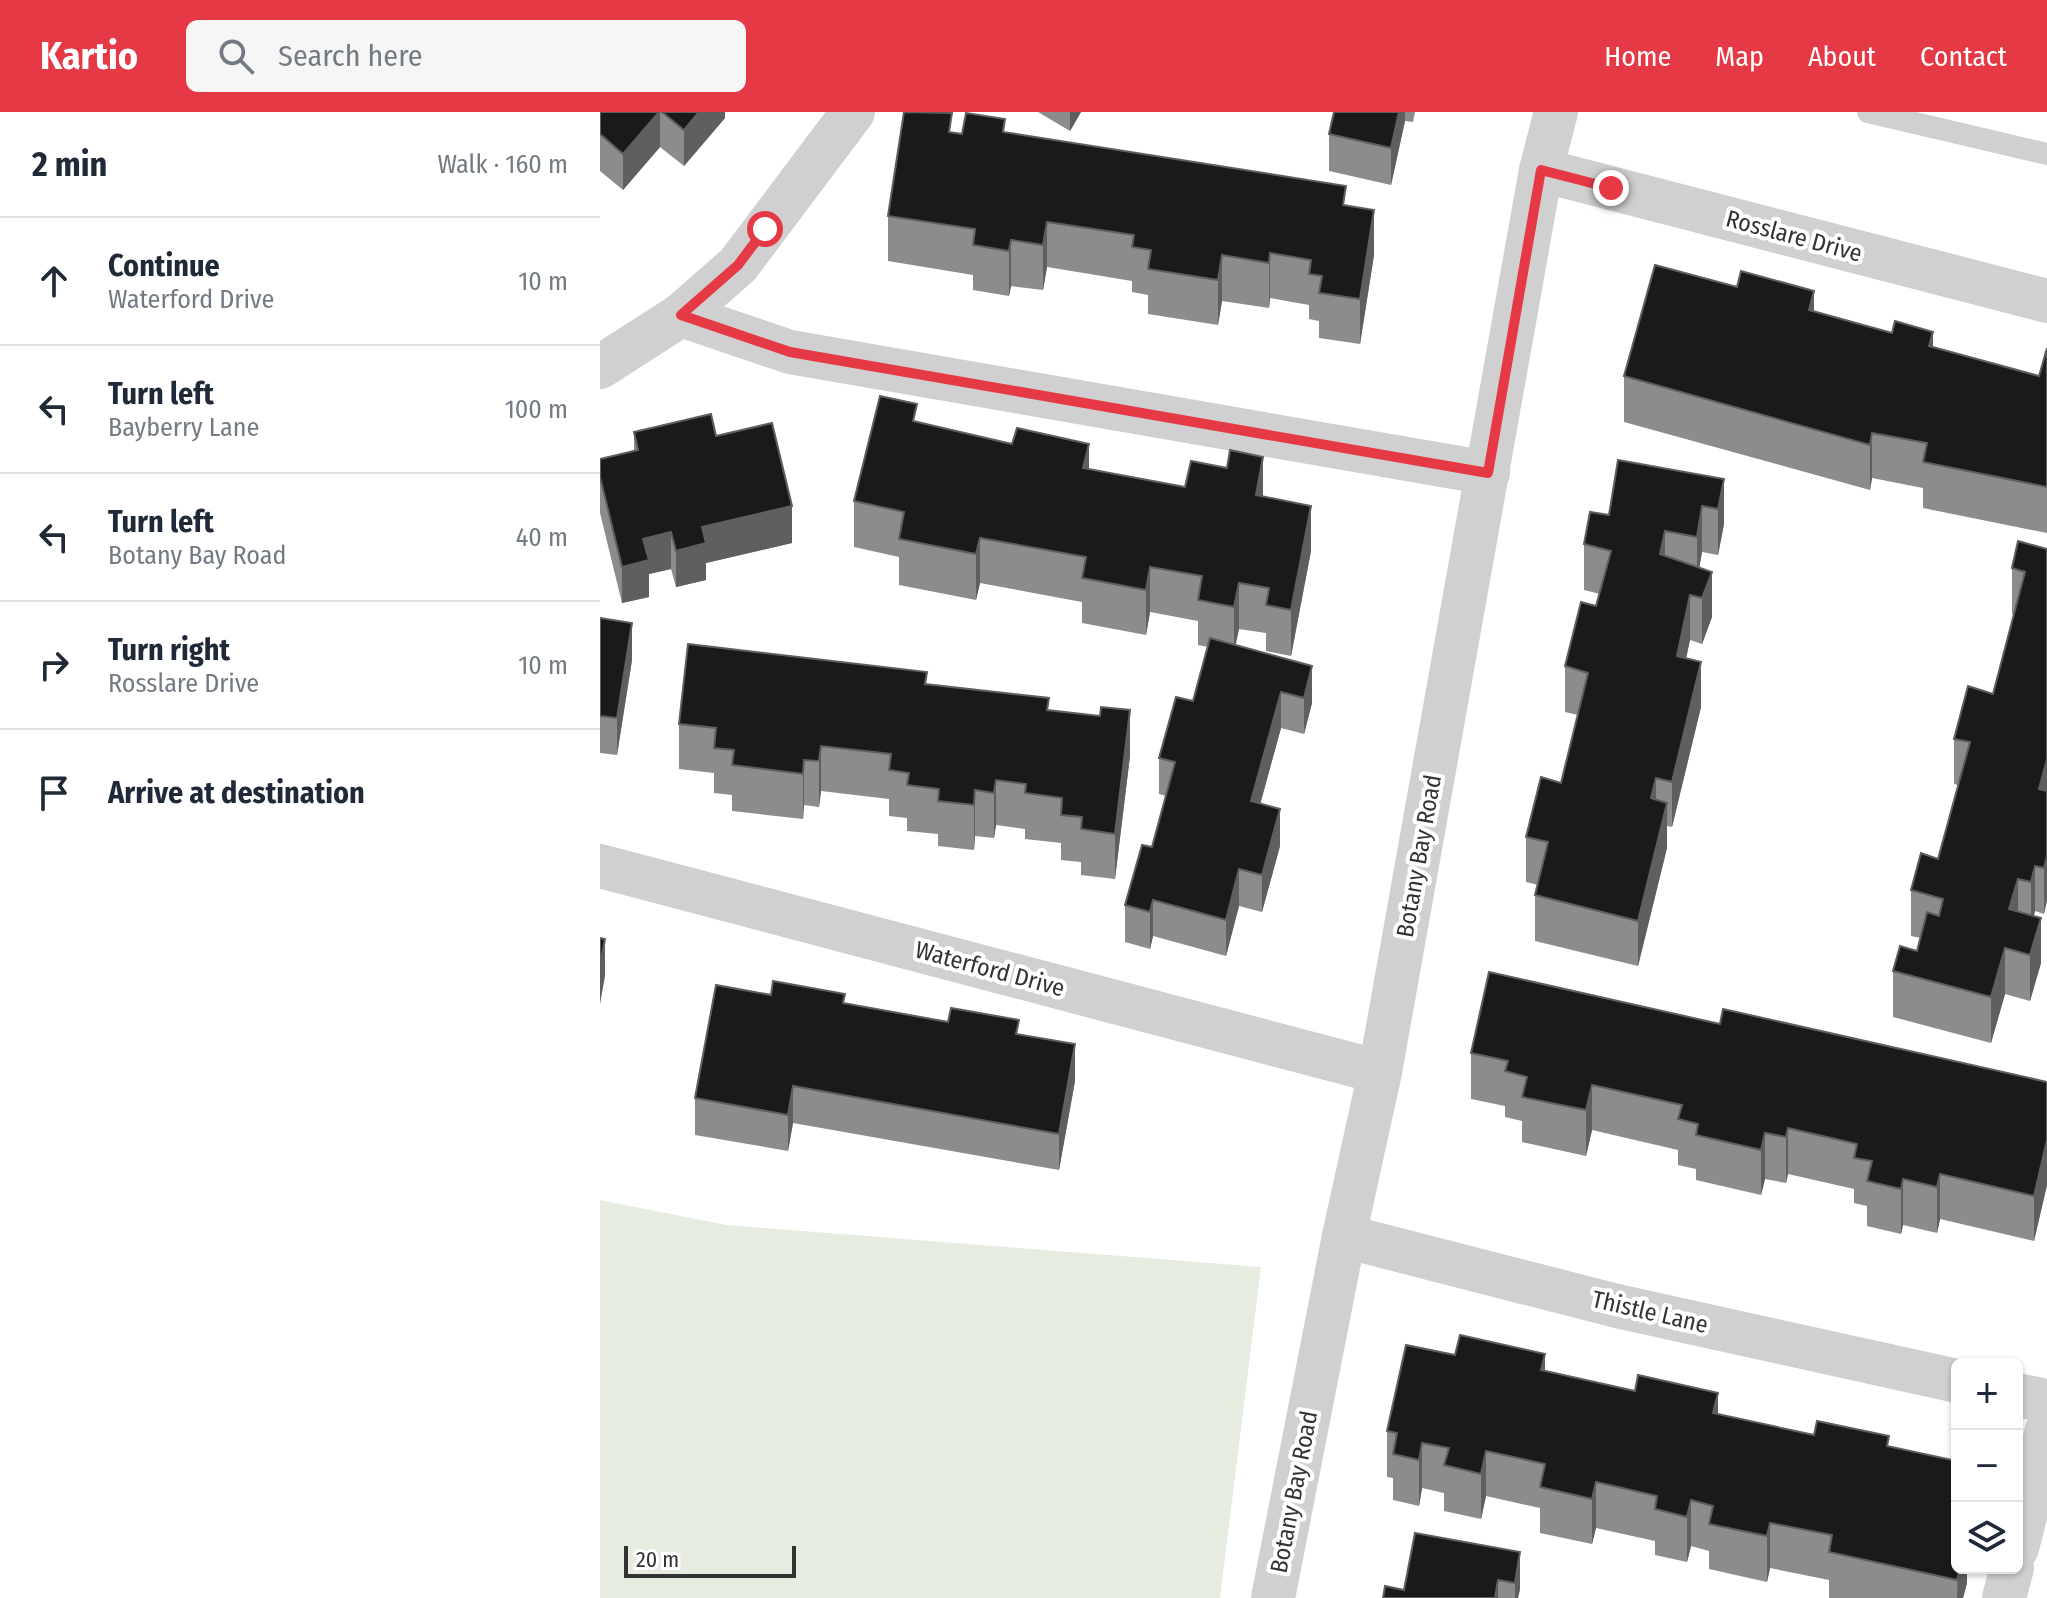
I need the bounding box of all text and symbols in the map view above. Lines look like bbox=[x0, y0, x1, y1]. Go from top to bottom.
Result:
search box bbox=[186, 20, 746, 92]
text: Kartio bbox=[40, 33, 138, 79]
icon: search bbox=[214, 34, 258, 78]
text: Search here bbox=[278, 38, 423, 74]
text: Home bbox=[1604, 40, 1671, 73]
text: Map bbox=[1715, 40, 1764, 73]
text: About bbox=[1808, 40, 1876, 73]
text: Contact bbox=[1920, 40, 2007, 73]
text: 2 min bbox=[32, 144, 107, 185]
text: Walk · 160 m bbox=[437, 149, 568, 180]
route end bbox=[1593, 170, 1629, 206]
street label: Rosslare Drive bbox=[1723, 204, 1865, 268]
route start bbox=[747, 211, 783, 247]
text: Continue bbox=[108, 248, 220, 284]
icon: ahead bbox=[32, 259, 76, 303]
text: 10 m bbox=[518, 266, 568, 297]
text: Waterford Drive bbox=[108, 284, 274, 315]
text: Turn left bbox=[108, 376, 214, 412]
icon: left bbox=[32, 387, 76, 431]
text: 100 m bbox=[505, 394, 568, 425]
text: Bayberry Lane bbox=[108, 412, 259, 443]
text: Turn left bbox=[108, 504, 214, 540]
icon: left bbox=[32, 515, 76, 559]
text: 40 m bbox=[516, 522, 568, 553]
text: Botany Bay Road bbox=[108, 540, 286, 571]
text: Turn right bbox=[108, 632, 230, 668]
icon: right bbox=[32, 643, 76, 687]
text: 10 m bbox=[518, 650, 568, 681]
text: Rosslare Drive bbox=[108, 668, 259, 699]
icon: arrive bbox=[32, 771, 76, 815]
street label: Botany Bay Road bbox=[1391, 772, 1447, 940]
text: Arrive at destination bbox=[108, 775, 365, 811]
street label: Waterford Drive bbox=[912, 936, 1068, 1002]
street label: Thistle Lane bbox=[1589, 1285, 1711, 1339]
map controls bbox=[1951, 1358, 2023, 1574]
button: + bbox=[1951, 1358, 2023, 1430]
street label: Botany Bay Road bbox=[1265, 1409, 1323, 1575]
button: − bbox=[1951, 1430, 2023, 1502]
button: layers bbox=[1951, 1502, 2023, 1574]
scale bar bbox=[624, 1542, 796, 1578]
text: 20 m bbox=[636, 1546, 679, 1573]

